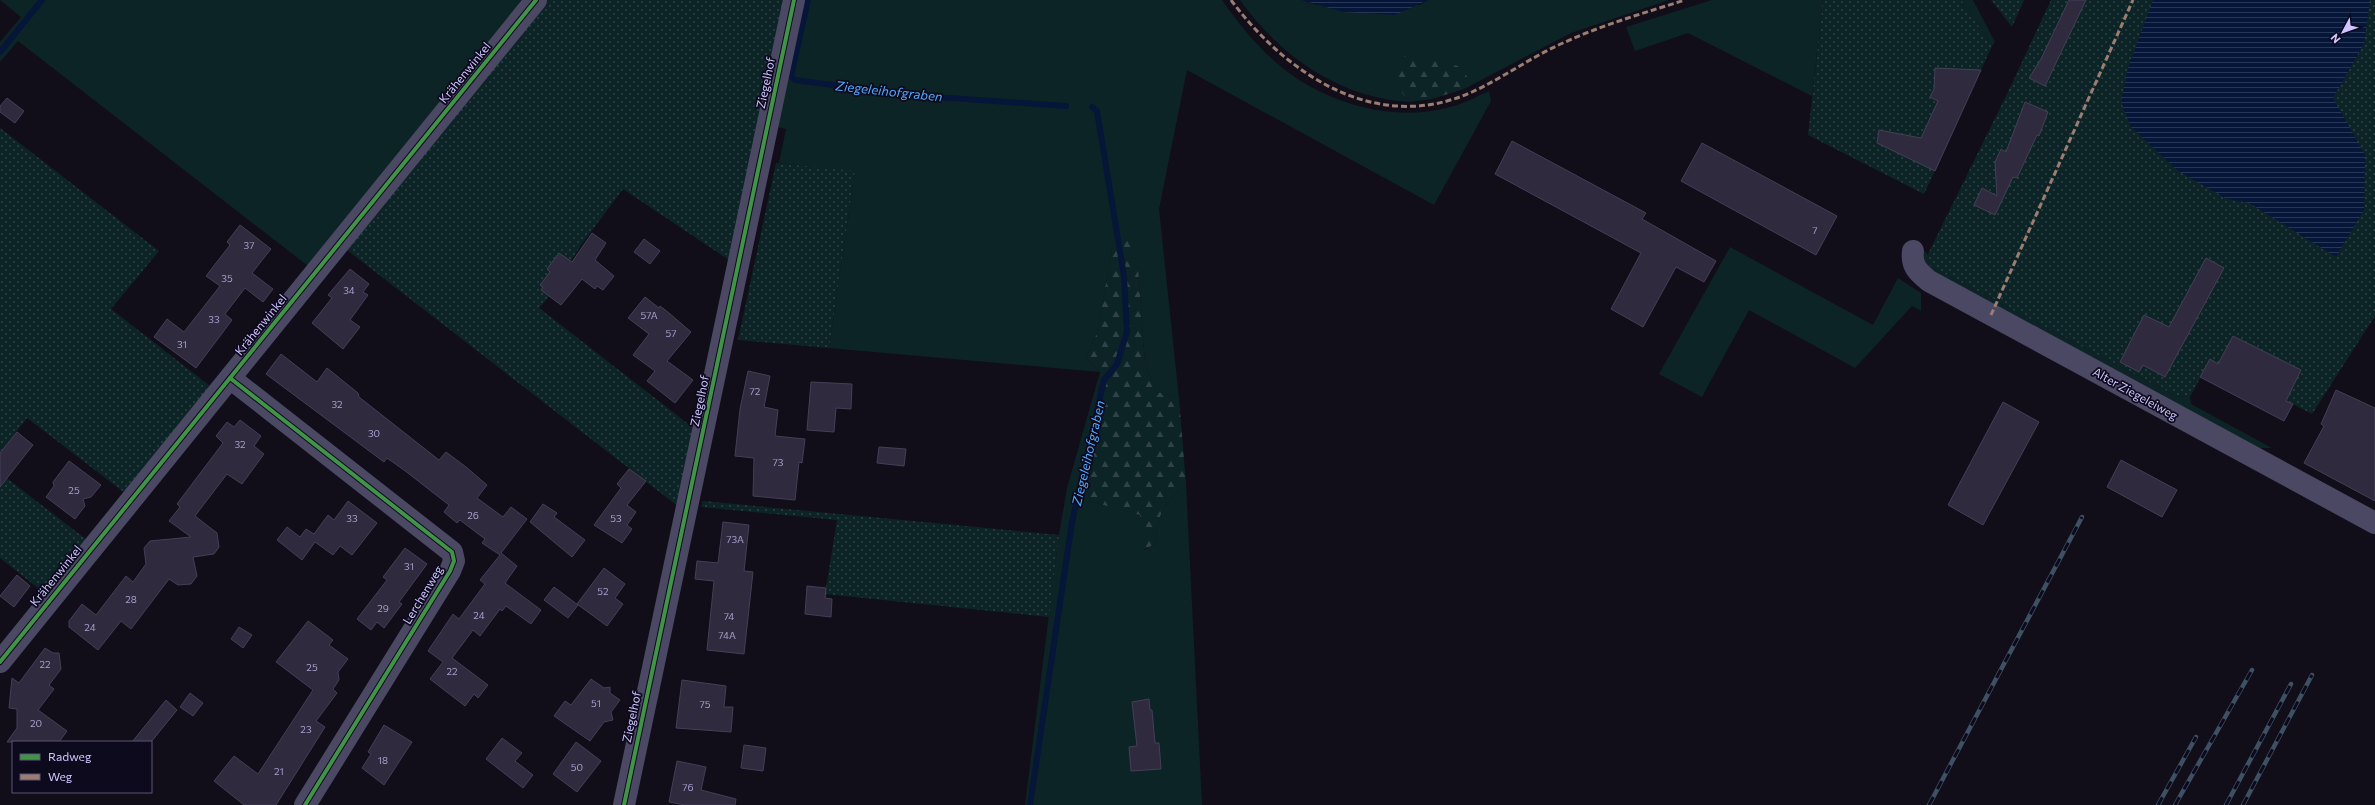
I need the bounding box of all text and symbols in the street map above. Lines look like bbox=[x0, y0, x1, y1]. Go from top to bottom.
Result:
north arrow bbox=[2323, 12, 2363, 52]
text: N bbox=[2327, 32, 2343, 46]
street label: Krähenwinkel bbox=[435, 39, 493, 106]
street label: Ziegelhof bbox=[753, 56, 777, 110]
water label: Ziegeleihofgraben bbox=[834, 77, 943, 105]
house number: 7 bbox=[1812, 224, 1818, 236]
house number: 37 bbox=[244, 239, 254, 251]
house number: 35 bbox=[221, 272, 233, 284]
house number: 34 bbox=[343, 284, 355, 296]
street label: Krähenwinkel bbox=[231, 291, 289, 358]
house number: 57A bbox=[640, 309, 658, 321]
house number: 33 bbox=[208, 313, 220, 325]
house number: 57 bbox=[665, 327, 677, 339]
house number: 31 bbox=[177, 338, 187, 350]
street label: Alter Ziegeleiweg bbox=[2091, 364, 2181, 422]
street label: Ziegelhof bbox=[687, 374, 711, 428]
house number: 72 bbox=[750, 385, 761, 397]
house number: 32 bbox=[331, 398, 343, 410]
water label: Ziegeleihofgraben bbox=[1068, 399, 1108, 508]
house number: 30 bbox=[368, 427, 380, 439]
house number: 32 bbox=[234, 438, 246, 450]
house number: 73 bbox=[773, 456, 784, 468]
house number: 25 bbox=[68, 484, 80, 496]
house number: 26 bbox=[467, 509, 479, 521]
house number: 33 bbox=[346, 512, 358, 524]
house number: 53 bbox=[610, 512, 622, 524]
house number: 73A bbox=[726, 533, 744, 545]
street label: Krähenwinkel bbox=[26, 542, 84, 609]
house number: 31 bbox=[404, 560, 414, 572]
street label: Lerchenweg bbox=[399, 562, 445, 626]
house number: 52 bbox=[597, 585, 609, 597]
house number: 28 bbox=[125, 593, 137, 605]
house number: 29 bbox=[377, 602, 389, 614]
house number: 24 bbox=[473, 609, 485, 621]
house number: 74 bbox=[724, 610, 734, 622]
house number: 24 bbox=[84, 621, 96, 633]
house number: 74A bbox=[718, 629, 736, 641]
house number: 22 bbox=[39, 658, 51, 670]
house number: 25 bbox=[306, 661, 318, 673]
house number: 22 bbox=[446, 665, 458, 677]
street label: Ziegelhof bbox=[619, 690, 643, 744]
house number: 51 bbox=[591, 697, 601, 709]
house number: 75 bbox=[700, 698, 711, 710]
house number: 20 bbox=[30, 717, 42, 729]
house number: 23 bbox=[300, 723, 312, 735]
legend bbox=[12, 741, 152, 793]
text: Radweg bbox=[48, 749, 92, 763]
house number: 18 bbox=[378, 754, 388, 766]
house number: 50 bbox=[571, 761, 583, 773]
house number: 21 bbox=[274, 765, 284, 777]
text: Weg bbox=[48, 769, 73, 783]
house number: 76 bbox=[682, 781, 694, 793]

